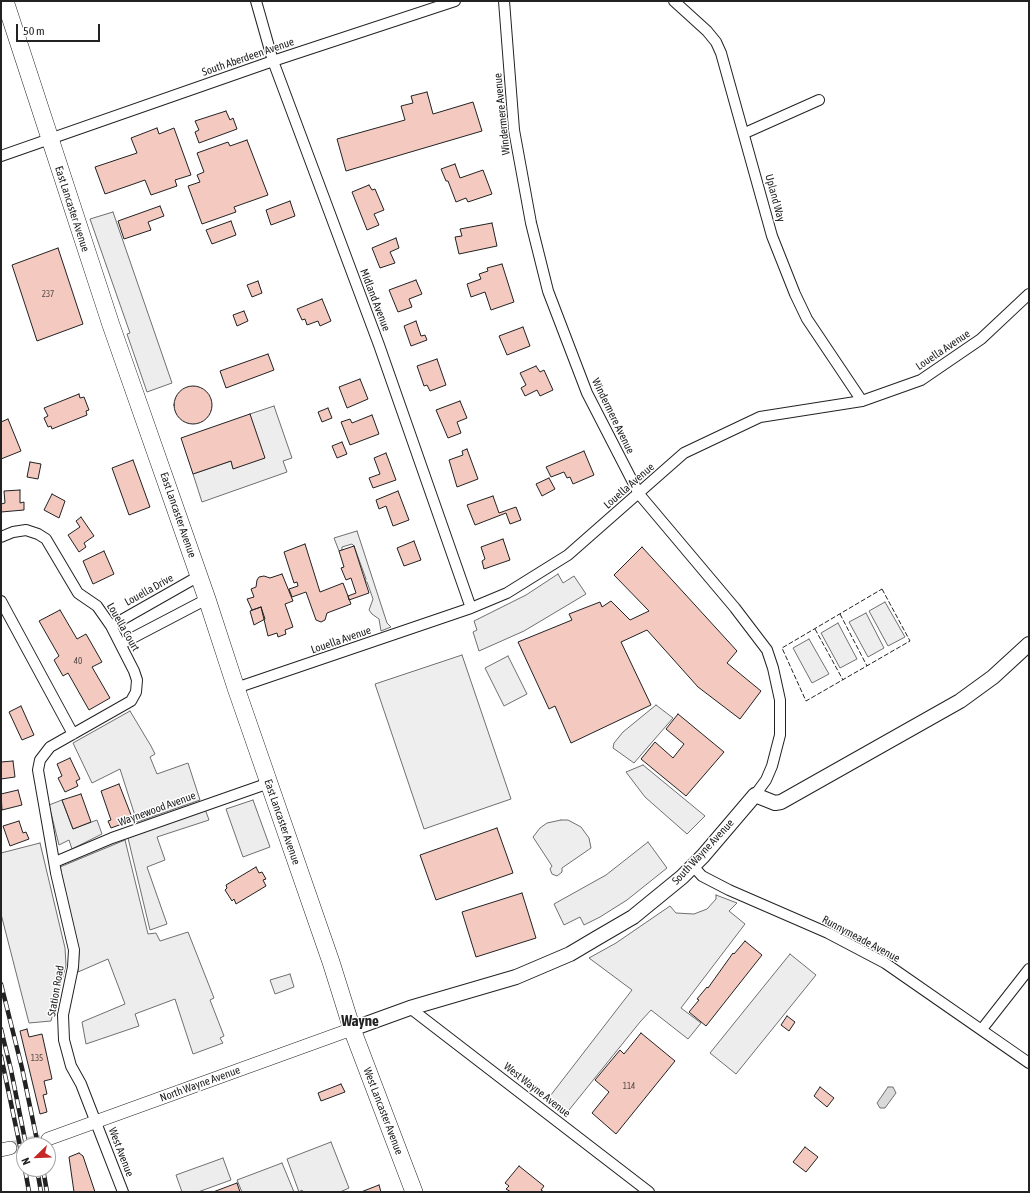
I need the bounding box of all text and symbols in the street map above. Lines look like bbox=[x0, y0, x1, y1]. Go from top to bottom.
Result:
scale bar bbox=[18, 16, 102, 42]
text: 50 m bbox=[23, 24, 45, 38]
street label: South Aberdeen Avenue bbox=[200, 35, 296, 79]
street label: Windermere Avenue bbox=[491, 72, 513, 156]
street label: East Lancaster Avenue bbox=[52, 164, 92, 254]
street label: Upland Way bbox=[762, 173, 788, 223]
street label: Midland Avenue bbox=[357, 267, 393, 333]
house number: 237 bbox=[42, 289, 54, 299]
street label: Louella Avenue bbox=[913, 327, 973, 373]
street label: Windermere Avenue bbox=[589, 376, 637, 456]
street label: Louella Avenue bbox=[601, 460, 657, 512]
street label: East Lancaster Avenue bbox=[157, 471, 199, 559]
street label: Louella Drive bbox=[122, 571, 176, 609]
street label: Louella Court bbox=[104, 600, 142, 654]
street label: Louella Avenue bbox=[309, 624, 373, 656]
house number: 40 bbox=[74, 656, 82, 666]
street label: East Lancaster Avenue bbox=[261, 778, 303, 866]
street label: Waynewood Avenue bbox=[116, 789, 198, 829]
street label: South Wayne Avenue bbox=[669, 817, 737, 887]
street label: Runnymeade Avenue bbox=[820, 913, 902, 965]
street label: Station Road bbox=[45, 964, 67, 1018]
district label: Wayne bbox=[341, 1012, 379, 1030]
house number: 135 bbox=[31, 1053, 43, 1063]
street label: West Wayne Avenue bbox=[501, 1060, 573, 1120]
street label: North Wayne Avenue bbox=[158, 1063, 242, 1105]
street label: West Lancaster Avenue bbox=[360, 1066, 406, 1156]
house number: 114 bbox=[623, 1081, 635, 1091]
street label: West Avenue bbox=[106, 1126, 136, 1178]
north arrow bbox=[16, 1137, 56, 1177]
text: N bbox=[19, 1156, 33, 1167]

